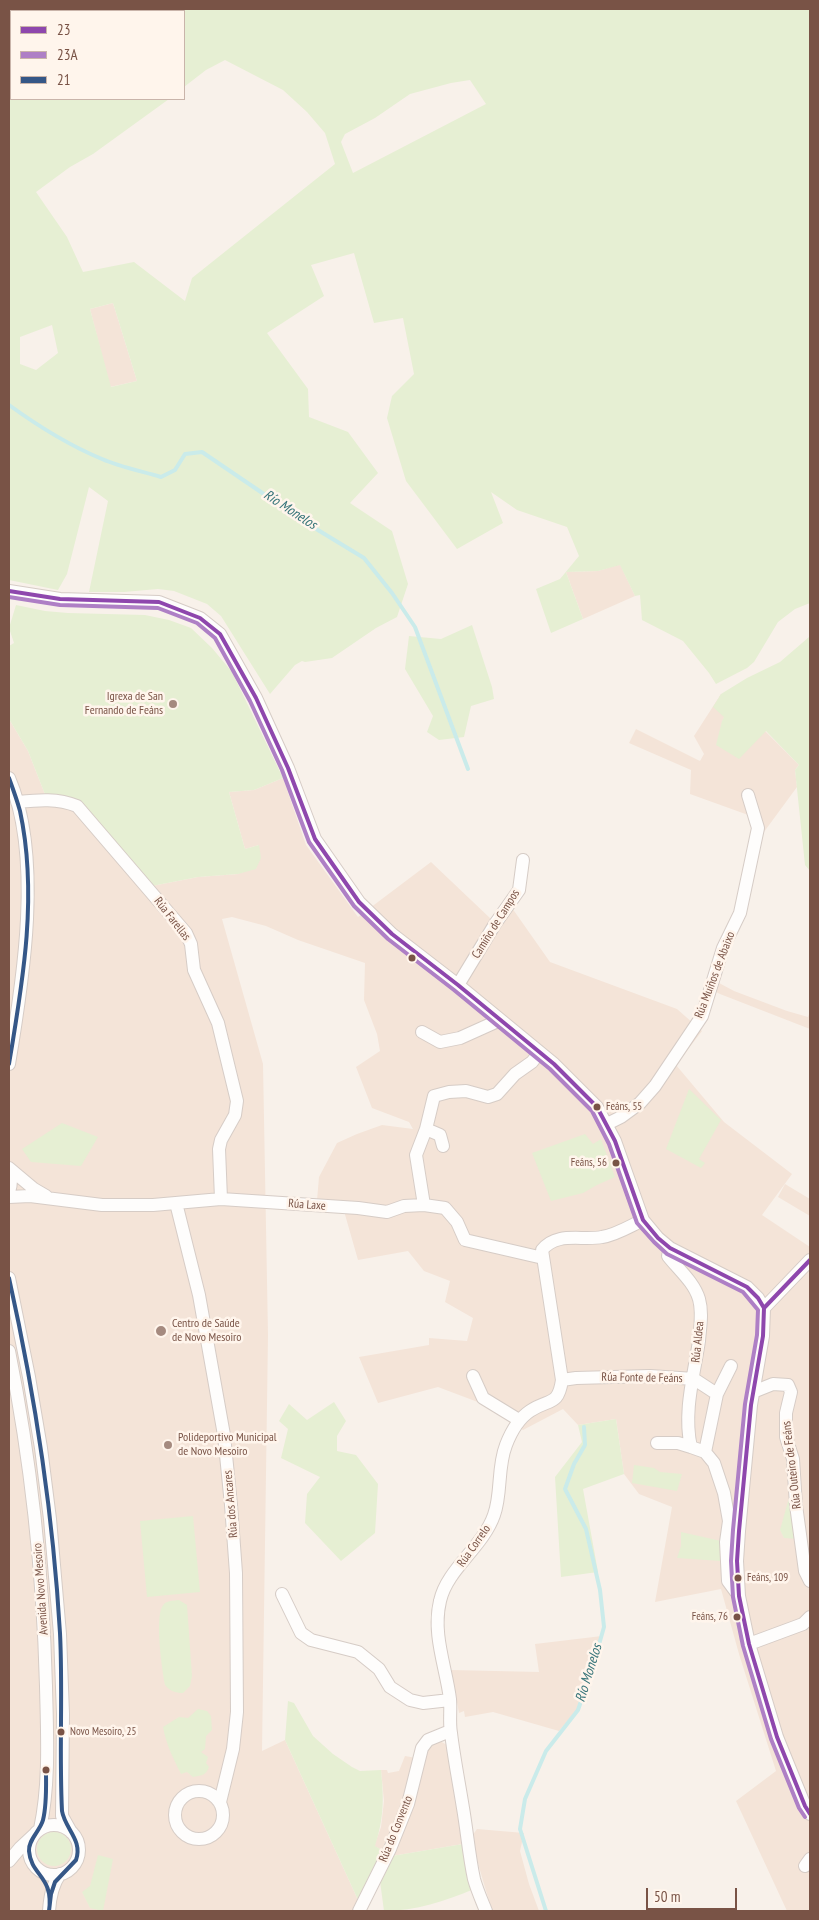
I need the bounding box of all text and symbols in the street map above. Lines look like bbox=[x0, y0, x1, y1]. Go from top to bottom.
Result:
legend bbox=[10, 10, 185, 100]
text: 23 bbox=[57, 20, 71, 39]
text: 23A bbox=[57, 45, 78, 64]
text: 21 bbox=[57, 70, 71, 89]
water label: Río Monelos bbox=[260, 487, 320, 533]
place label: Igrexa de San Fernando de Feáns bbox=[85, 690, 163, 718]
marker: Igrexa de San Fernando de Feáns bbox=[167, 698, 179, 710]
street label: Camiño de Campos bbox=[469, 887, 523, 961]
street label: Rúa Farellas bbox=[151, 895, 193, 943]
street label: Rúa Muíños de Abaixo bbox=[692, 930, 738, 1020]
unlabelled marker bbox=[407, 953, 417, 963]
place label: Feáns, 55 bbox=[606, 1100, 642, 1114]
marker: Feáns, 55 bbox=[592, 1102, 602, 1112]
place label: Feáns, 56 bbox=[571, 1156, 607, 1170]
marker: Feáns, 56 bbox=[611, 1158, 621, 1168]
street label: Rúa Laxe bbox=[288, 1197, 326, 1213]
place label: Centro de Saúde de Novo Mesoiro bbox=[172, 1317, 242, 1345]
street label: Rúa Aldea bbox=[689, 1320, 707, 1364]
marker: Centro de Saúde de Novo Mesoiro bbox=[154, 1324, 168, 1338]
street label: Rúa Fonte de Feáns bbox=[601, 1370, 683, 1386]
street label: Rúa Outeiro de Feáns bbox=[779, 1420, 805, 1510]
place label: Polideportivo Municipal de Novo Mesoiro bbox=[178, 1431, 276, 1459]
marker: Polideportivo Municipal de Novo Mesoiro bbox=[162, 1439, 174, 1451]
street label: Rúa dos Ancares bbox=[221, 1470, 241, 1538]
street label: Rúa Correlo bbox=[454, 1522, 494, 1570]
street label: Avenida Novo Mesoiro bbox=[31, 1543, 51, 1635]
place label: Feáns, 109 bbox=[747, 1571, 788, 1585]
marker: Feáns, 109 bbox=[733, 1573, 743, 1583]
place label: Feáns, 76 bbox=[692, 1610, 728, 1624]
marker: Feáns, 76 bbox=[732, 1612, 742, 1622]
water label: Río Monelos bbox=[572, 1642, 606, 1704]
place label: Novo Mesoiro, 25 bbox=[70, 1725, 136, 1739]
marker: Novo Mesoiro, 25 bbox=[56, 1727, 66, 1737]
unlabelled marker bbox=[41, 1765, 51, 1775]
street label: Rúa do Convento bbox=[376, 1794, 416, 1864]
scale bar bbox=[649, 1878, 740, 1910]
text: 50 m bbox=[654, 1887, 680, 1906]

